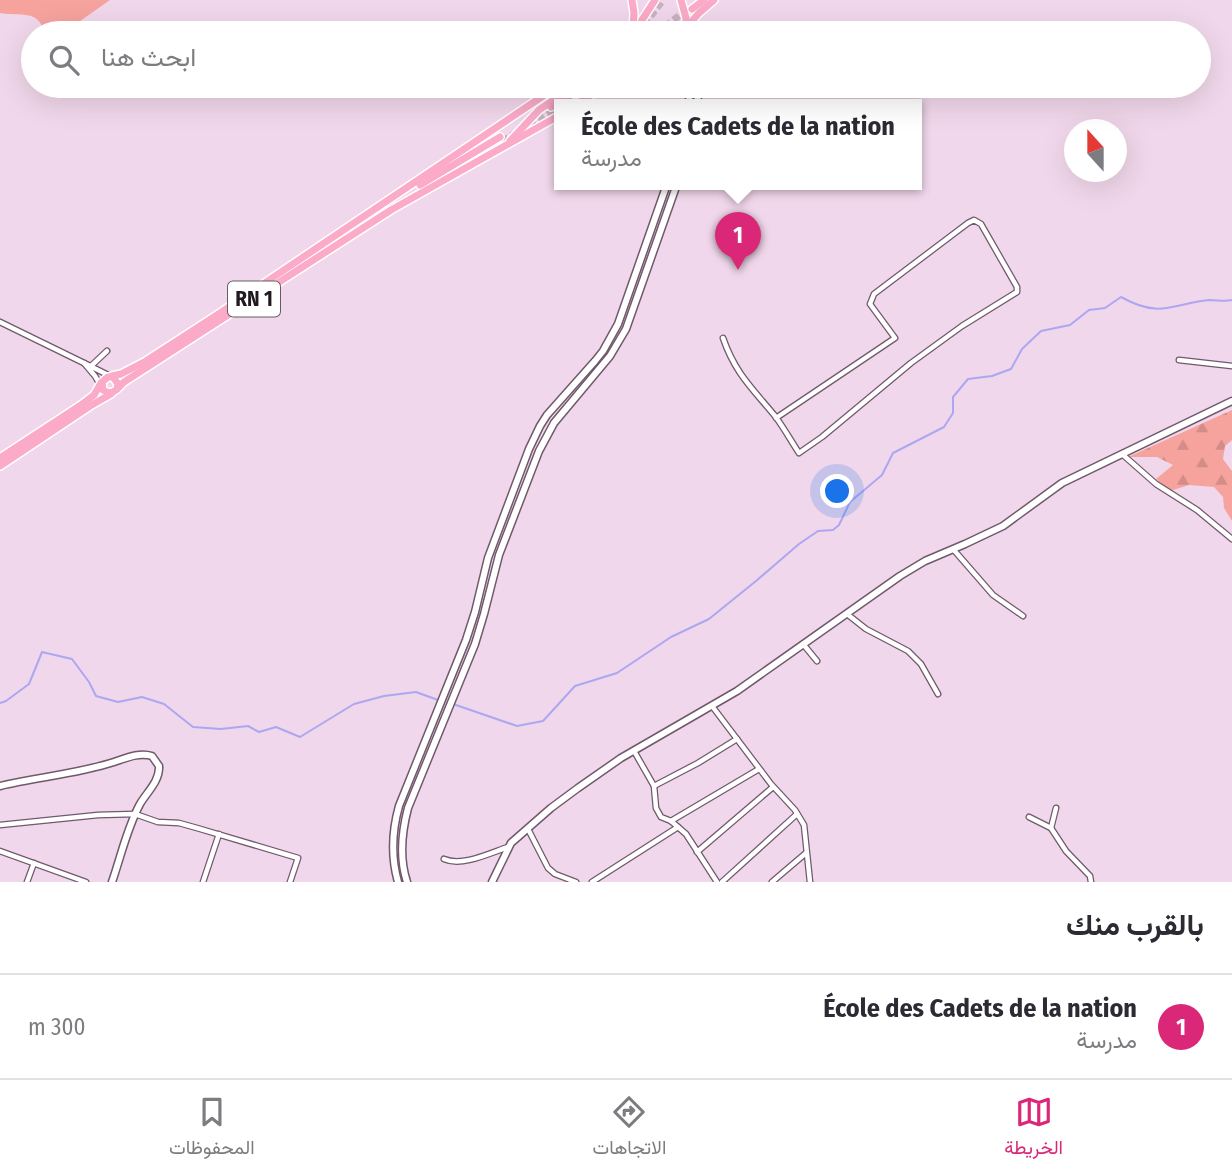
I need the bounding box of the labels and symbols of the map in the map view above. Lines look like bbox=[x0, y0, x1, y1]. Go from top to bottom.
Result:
north arrow bbox=[1064, 119, 1127, 182]
pin: 1 bbox=[715, 212, 761, 270]
road number: RN 1 bbox=[228, 282, 280, 316]
your location bbox=[820, 474, 854, 508]

